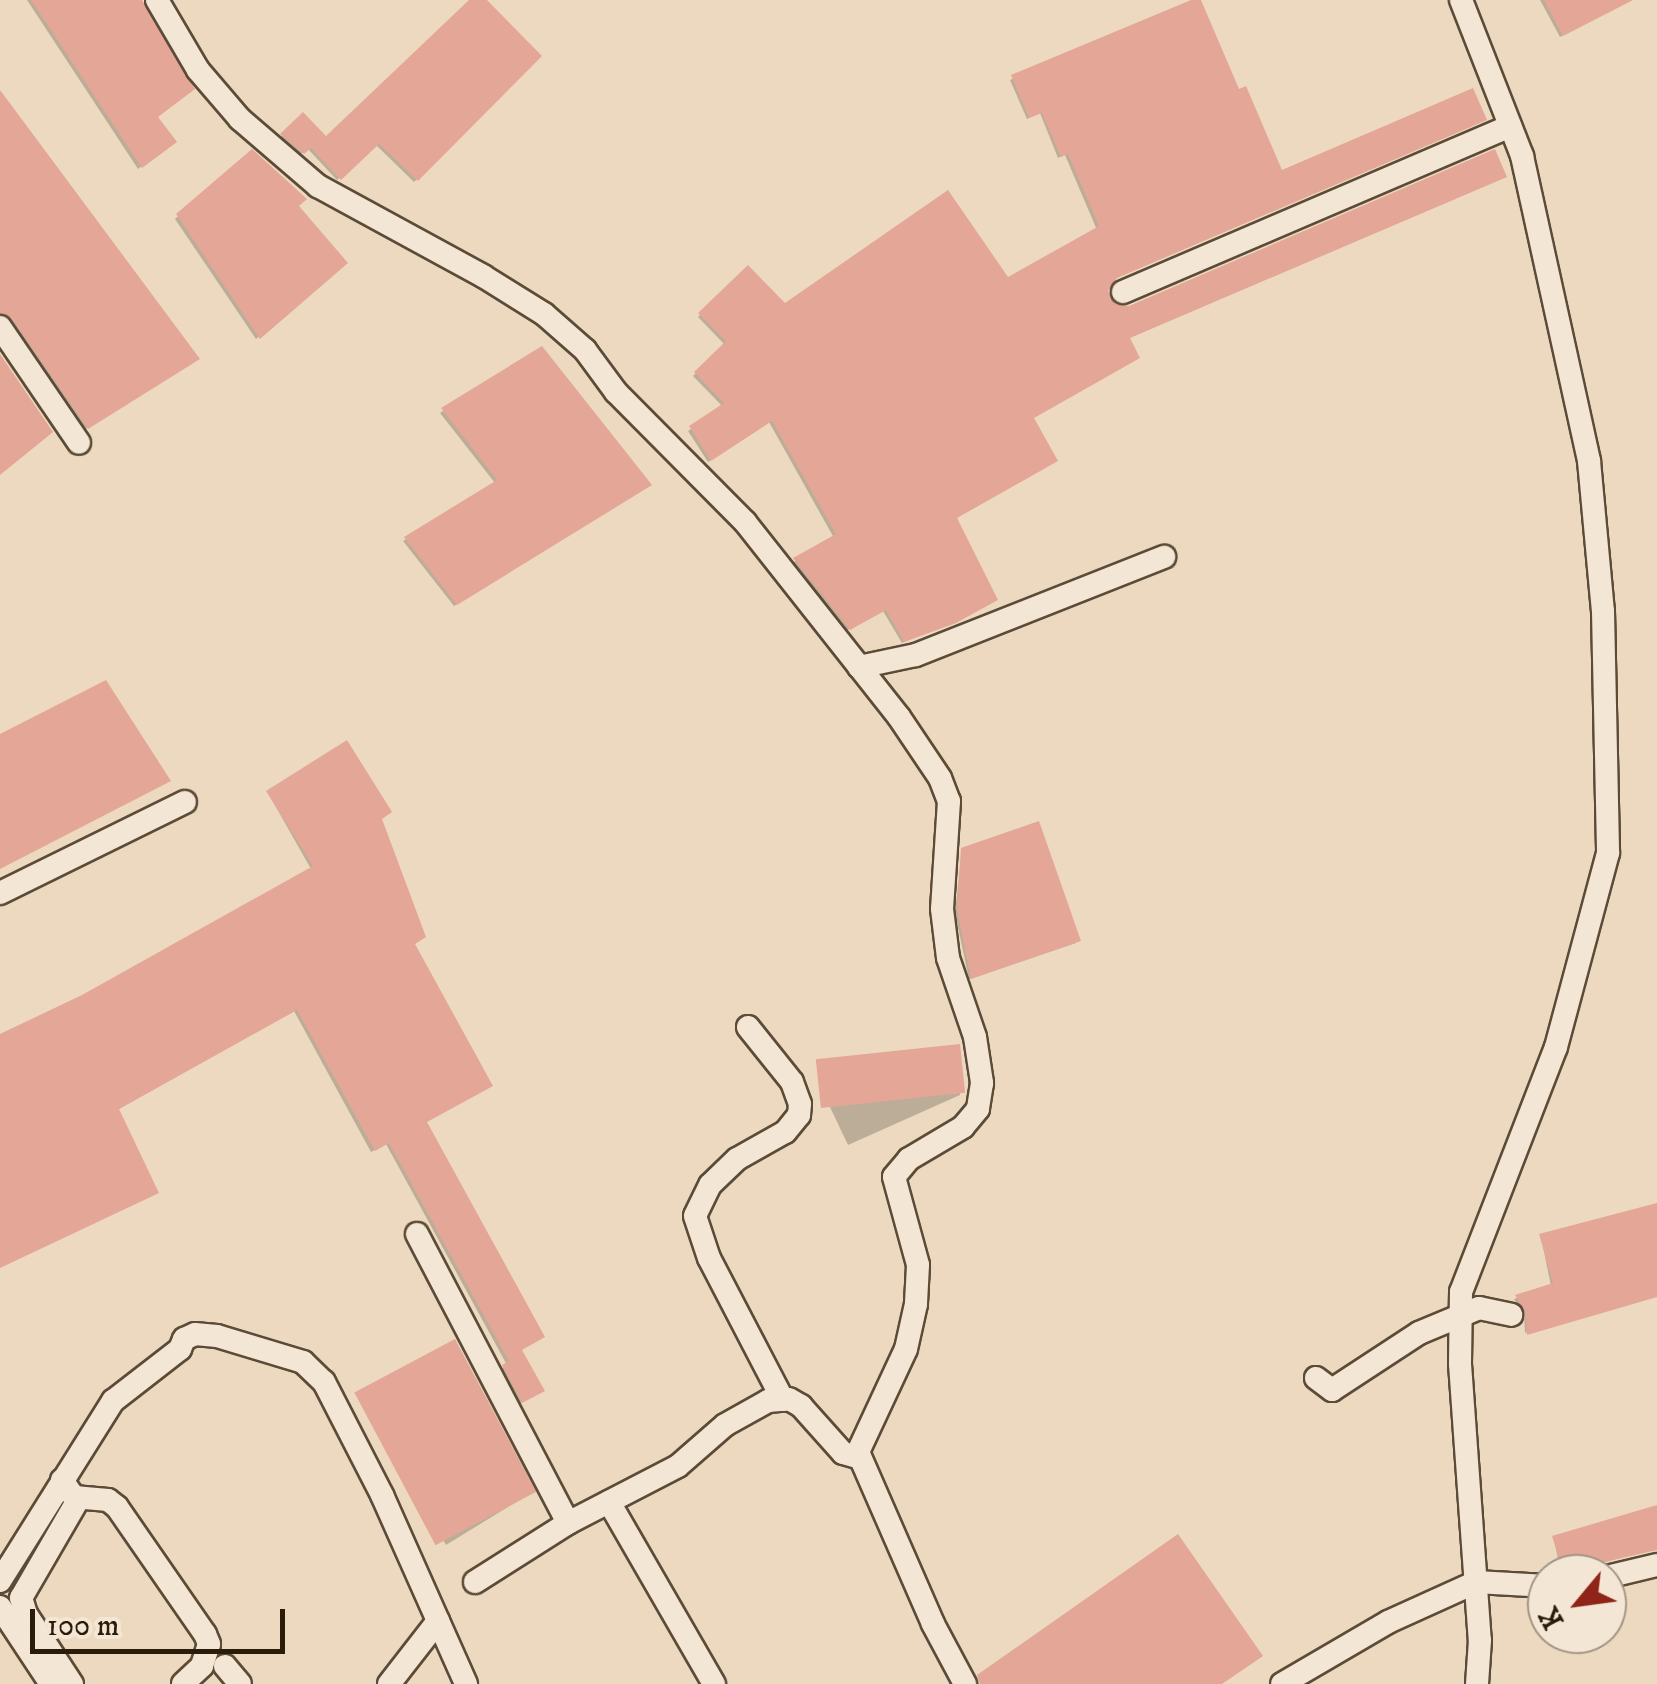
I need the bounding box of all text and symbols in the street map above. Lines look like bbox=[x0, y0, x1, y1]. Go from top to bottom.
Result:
north arrow bbox=[1527, 1554, 1627, 1654]
scale bar bbox=[35, 1589, 290, 1651]
text: K bbox=[1532, 1601, 1572, 1635]
text: 100 m bbox=[47, 1608, 119, 1645]

